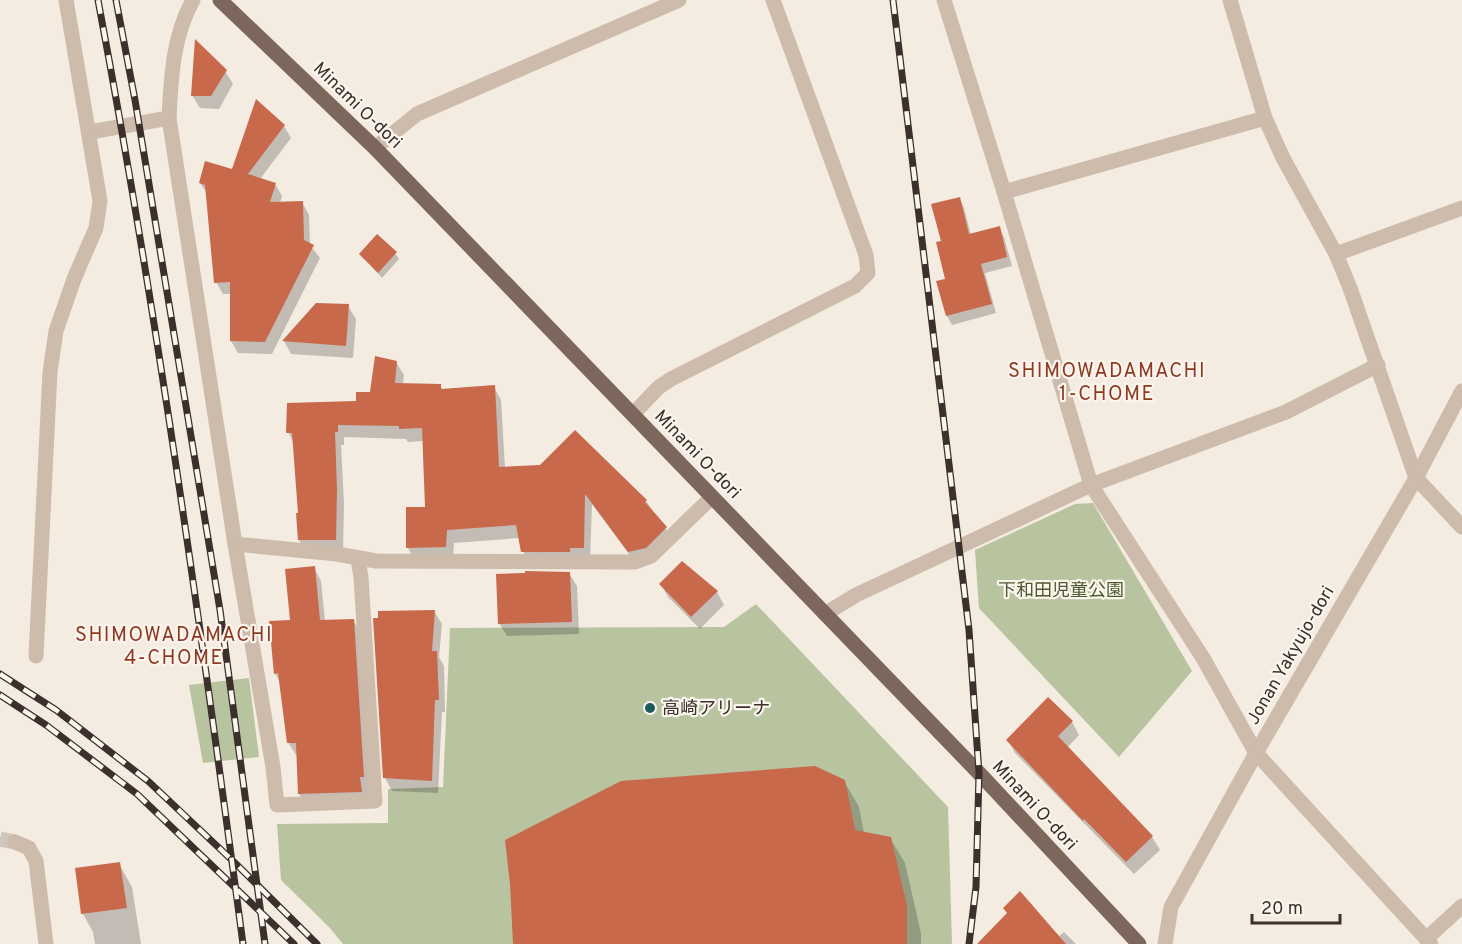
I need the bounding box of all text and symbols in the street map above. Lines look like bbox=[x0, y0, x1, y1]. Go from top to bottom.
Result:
street label: Minami O-dori bbox=[308, 58, 406, 154]
district label: SHIMOWADAMACHI 1-CHOME bbox=[1008, 359, 1206, 408]
street label: Minami O-dori bbox=[649, 406, 745, 504]
park label: 下和田児童公園 bbox=[998, 580, 1124, 603]
street label: Jonan Yakyujo-dori bbox=[1242, 582, 1340, 729]
district label: SHIMOWADAMACHI 4-CHOME bbox=[75, 623, 273, 672]
place label: 高崎アリーナ bbox=[662, 698, 770, 721]
marker: 高崎アリーナ bbox=[643, 701, 657, 715]
street label: Minami O-dori bbox=[986, 756, 1082, 856]
scale bar bbox=[1252, 887, 1340, 925]
text: 20 m bbox=[1261, 898, 1303, 921]

